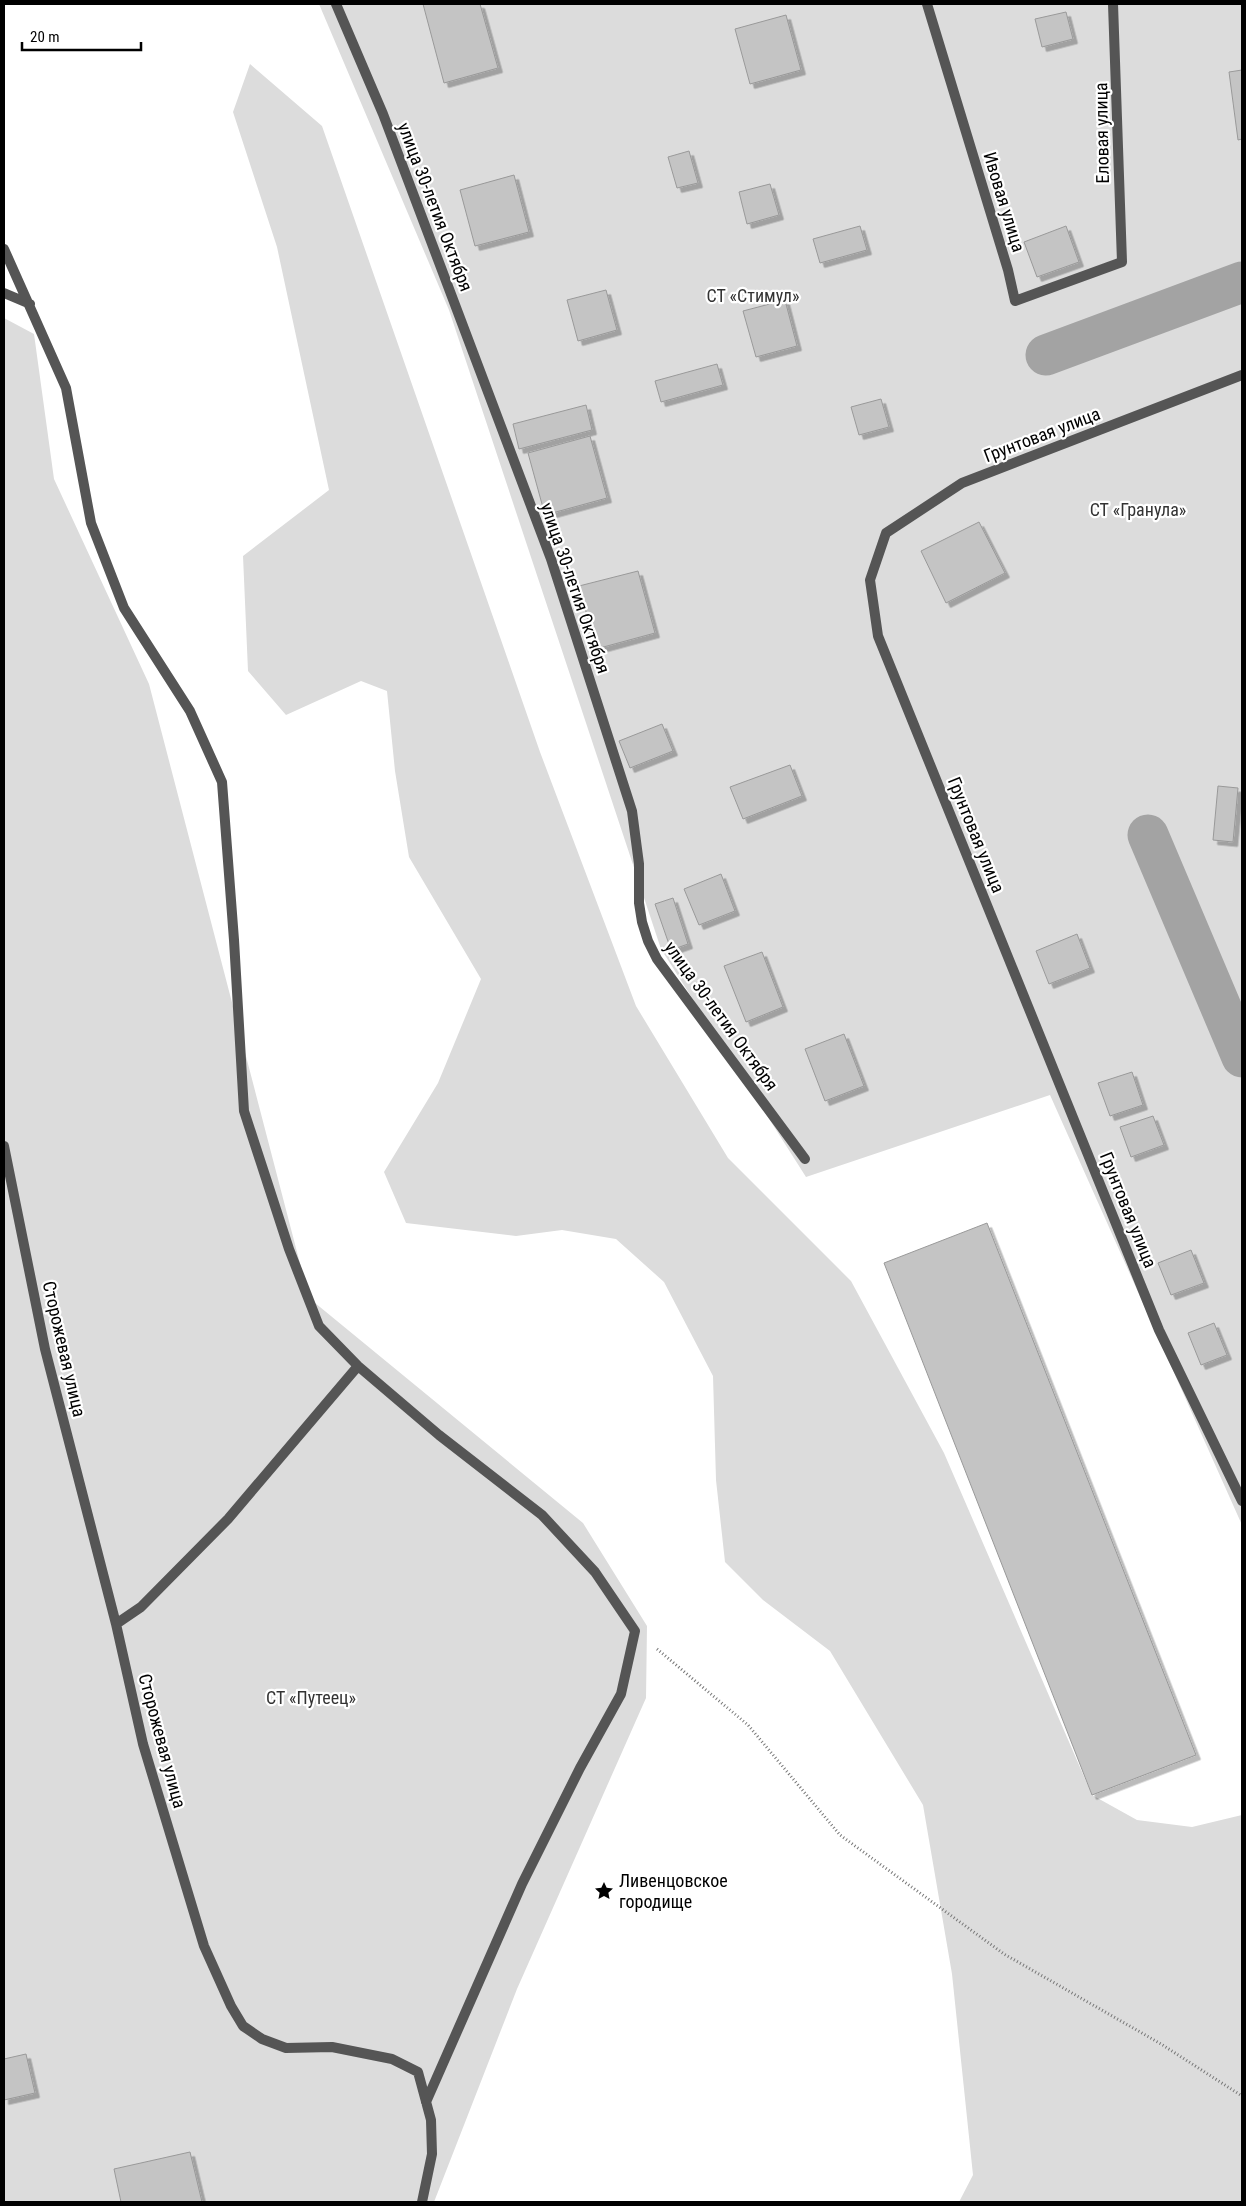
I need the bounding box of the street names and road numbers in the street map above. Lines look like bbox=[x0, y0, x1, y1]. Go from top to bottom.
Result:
street label: Еловая улица bbox=[1090, 82, 1113, 184]
street label: улица 30-летия Октября bbox=[394, 119, 477, 294]
street label: Ивовая улица bbox=[979, 149, 1030, 254]
street label: Грунтовая улица bbox=[981, 403, 1103, 466]
street label: улица 30-летия Октября bbox=[536, 500, 615, 676]
street label: Грунтовая улица bbox=[944, 774, 1009, 896]
street label: улица 30-летия Октября bbox=[660, 937, 783, 1094]
street label: Грунтовая улица bbox=[1096, 1149, 1161, 1271]
street label: Сторожевая улица bbox=[39, 1279, 90, 1419]
street label: Сторожевая улица bbox=[134, 1671, 191, 1810]

